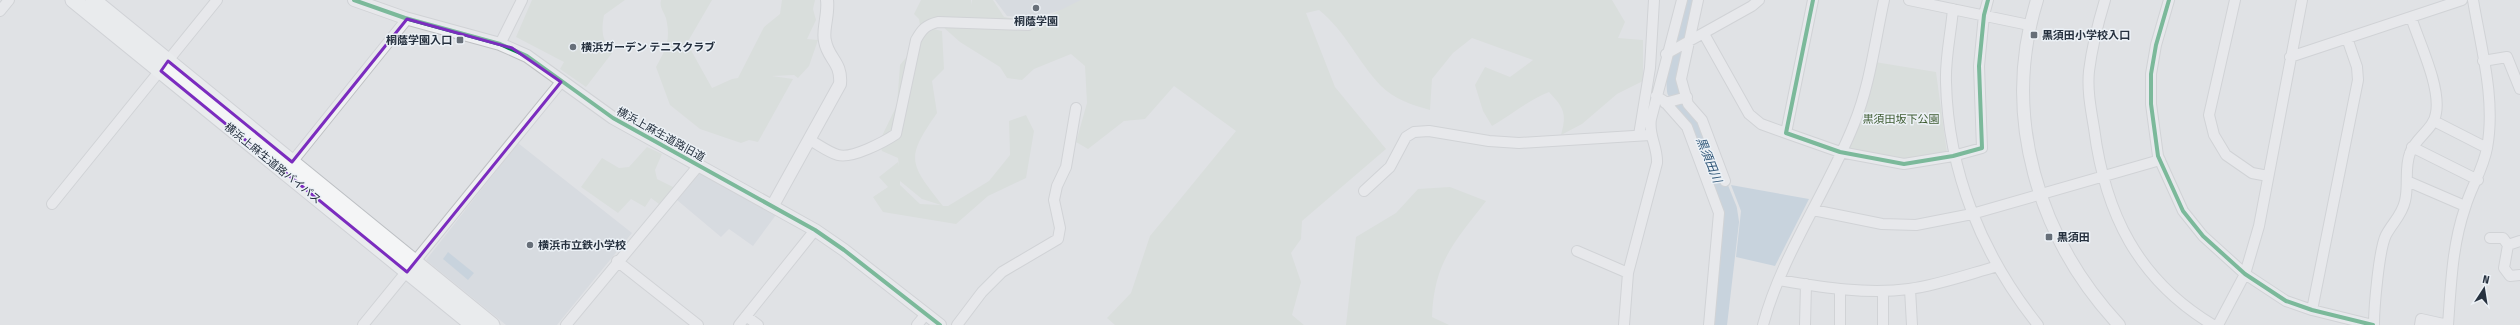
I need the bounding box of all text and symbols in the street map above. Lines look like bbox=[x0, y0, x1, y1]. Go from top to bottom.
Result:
marker: 桐蔭学園 bbox=[1031, 3, 1041, 13]
place label: 桐蔭学園 bbox=[1014, 15, 1058, 28]
place label: 黒須田小学校入口 bbox=[2042, 29, 2130, 42]
marker: 黒須田小学校入口 bbox=[2029, 30, 2039, 40]
place label: 桐蔭学園入口 bbox=[386, 34, 452, 47]
marker: 桐蔭学園入口 bbox=[455, 35, 465, 45]
place label: 横浜ガーデン テニスクラブ bbox=[581, 41, 715, 54]
marker: 横浜ガーデン テニスクラブ bbox=[568, 42, 578, 52]
street label: 横浜上麻生道路旧道 bbox=[614, 105, 707, 164]
park label: 黒須田坂下公園 bbox=[1863, 113, 1940, 126]
street label: 横浜上麻生道路バイパス bbox=[222, 120, 324, 206]
water label: 黒須田川 bbox=[1694, 135, 1725, 187]
place label: 黒須田 bbox=[2057, 231, 2090, 244]
marker: 黒須田 bbox=[2044, 232, 2054, 242]
place label: 横浜市立鉄小学校 bbox=[538, 239, 626, 252]
marker: 横浜市立鉄小学校 bbox=[525, 240, 535, 250]
north arrow bbox=[2464, 269, 2504, 309]
text: N bbox=[2481, 273, 2491, 287]

